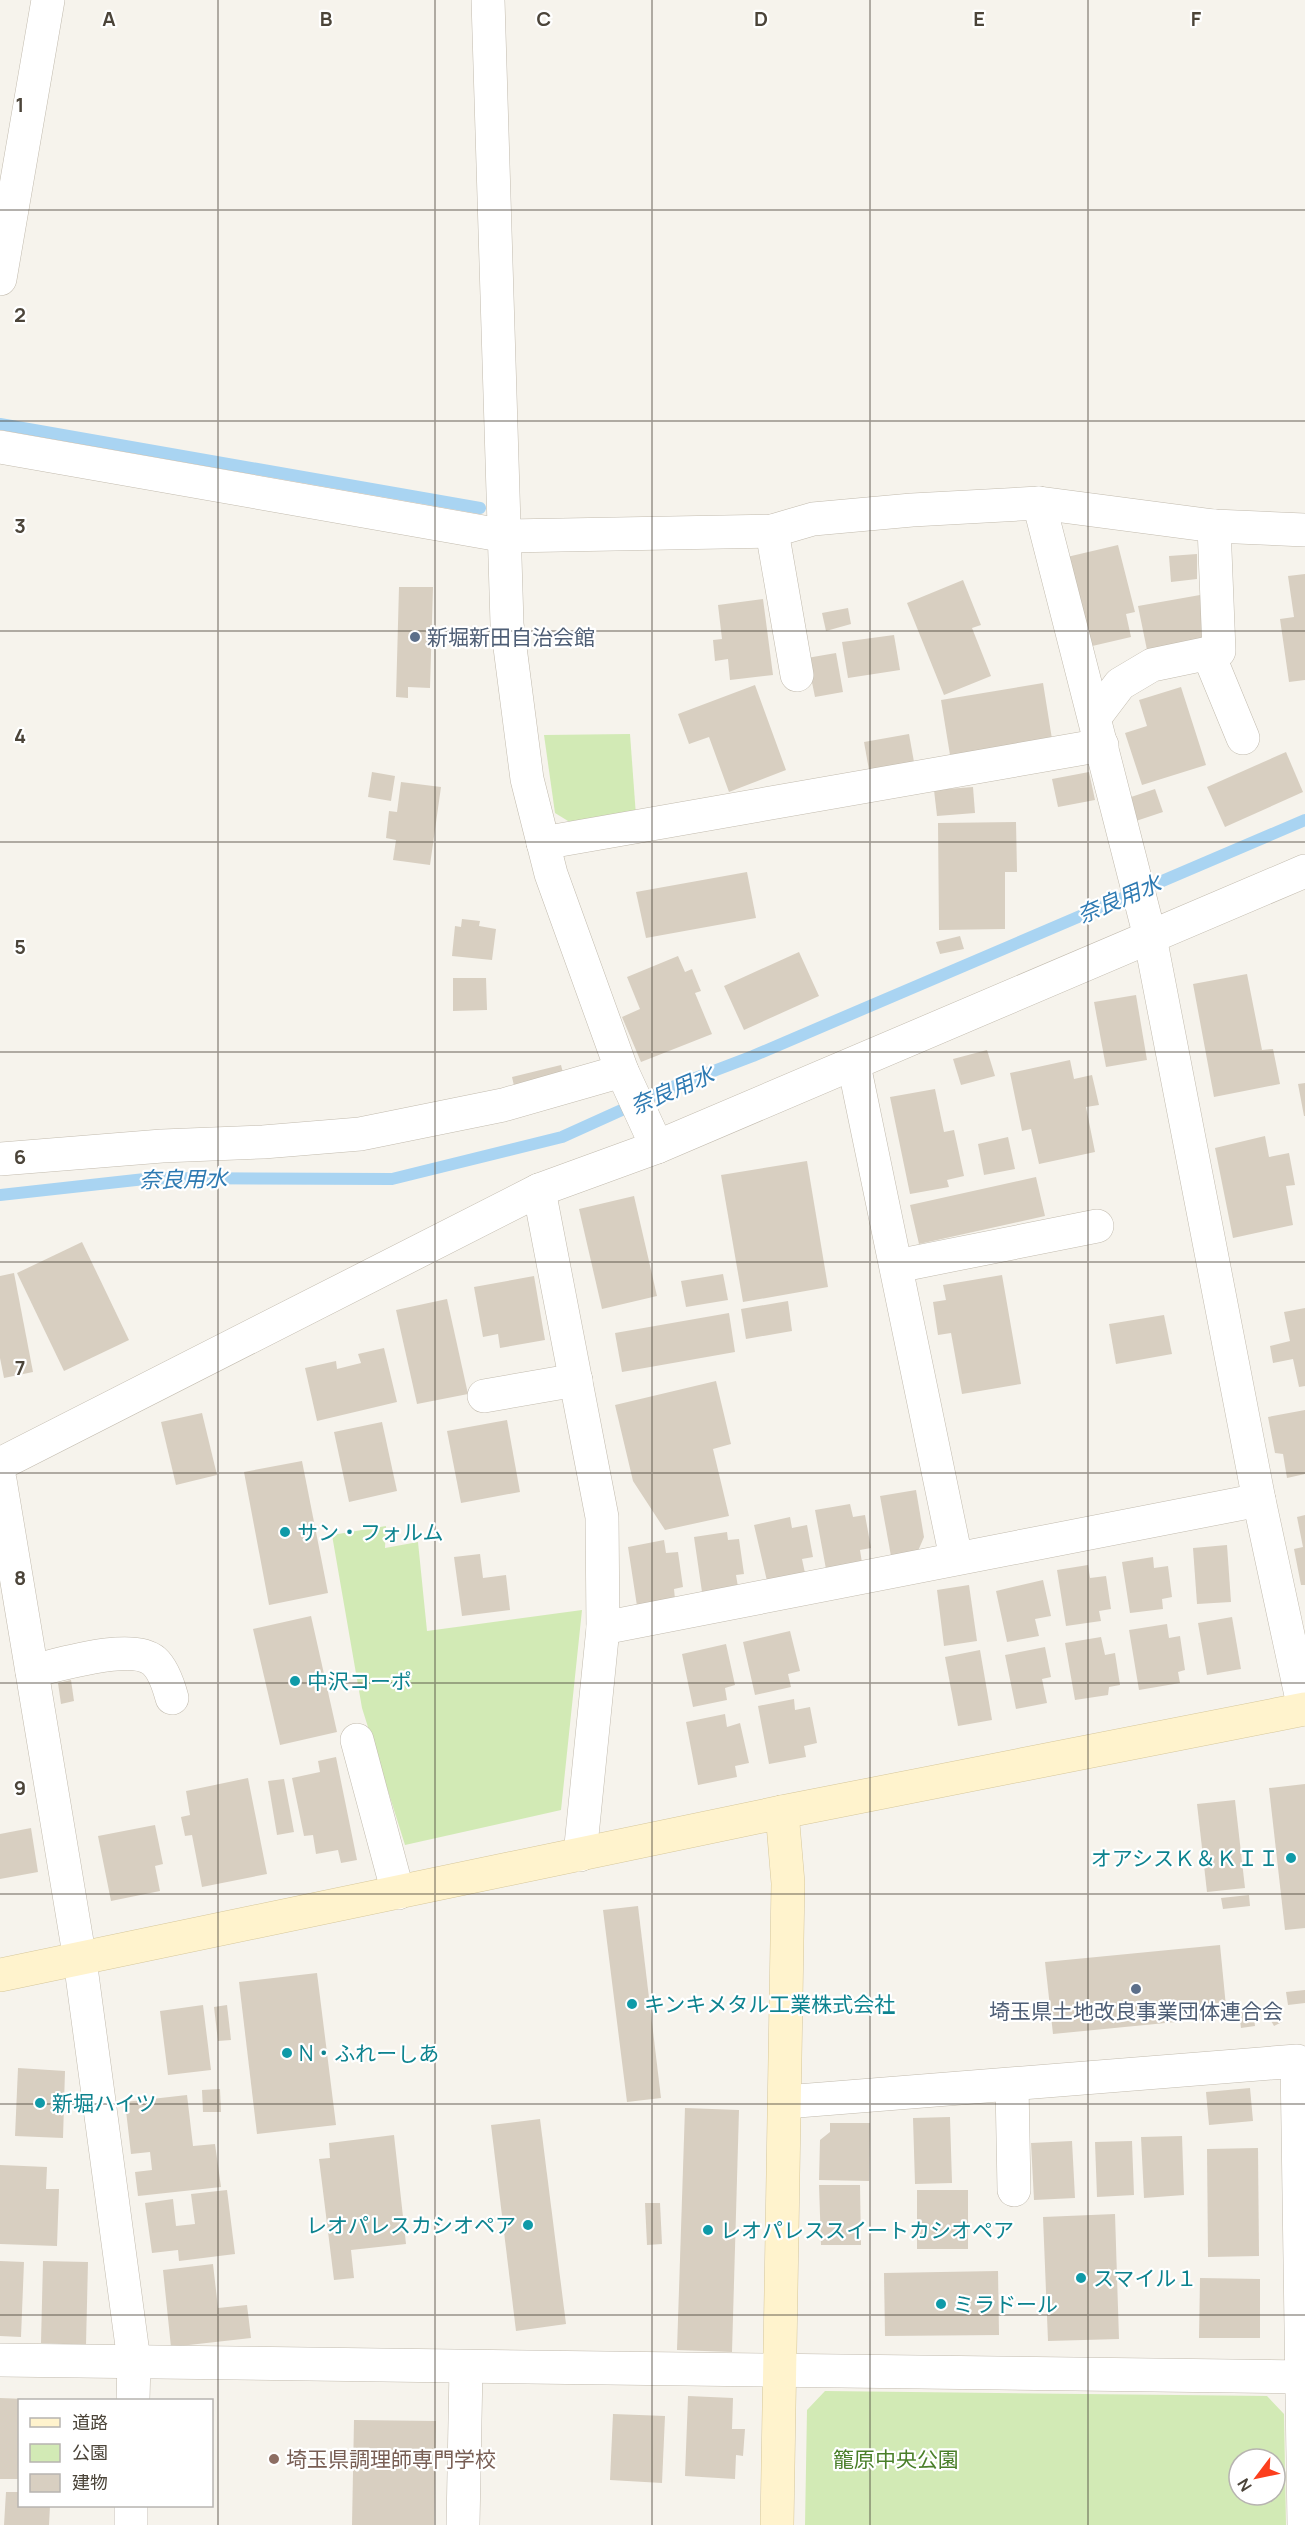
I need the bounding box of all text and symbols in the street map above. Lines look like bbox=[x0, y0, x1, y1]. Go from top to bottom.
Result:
text: A bbox=[102, 5, 116, 32]
text: B bbox=[320, 5, 333, 32]
text: C bbox=[537, 5, 551, 32]
text: D bbox=[754, 5, 768, 32]
text: E bbox=[973, 5, 985, 32]
text: F bbox=[1191, 5, 1202, 32]
text: 1 bbox=[16, 91, 24, 118]
text: 2 bbox=[14, 301, 26, 328]
text: 3 bbox=[14, 512, 26, 539]
place label: 新堀新田自治会館 bbox=[427, 623, 595, 651]
marker: 新堀新田自治会館 bbox=[408, 630, 422, 644]
text: 4 bbox=[14, 722, 26, 749]
water label: 奈良用水 bbox=[1073, 867, 1167, 930]
text: 5 bbox=[14, 933, 26, 960]
water label: 奈良用水 bbox=[626, 1058, 720, 1121]
text: 6 bbox=[14, 1143, 26, 1170]
water label: 奈良用水 bbox=[139, 1163, 229, 1195]
text: 7 bbox=[15, 1354, 25, 1381]
place label: サン・フォルム bbox=[297, 1518, 444, 1546]
marker: サン・フォルム bbox=[278, 1525, 292, 1539]
text: 8 bbox=[14, 1564, 26, 1591]
place label: 中沢コーポ bbox=[307, 1667, 412, 1695]
marker: 中沢コーポ bbox=[288, 1674, 302, 1688]
text: 9 bbox=[14, 1774, 26, 1801]
place label: オアシスＫ＆ＫＩＩ bbox=[1091, 1844, 1279, 1872]
marker: オアシスＫ＆ＫＩＩ bbox=[1284, 1851, 1298, 1865]
marker: 埼玉県土地改良事業団体連合会 bbox=[1129, 1982, 1143, 1996]
place label: キンキメタル工業株式会社 bbox=[644, 1990, 895, 2018]
marker: キンキメタル工業株式会社 bbox=[625, 1997, 639, 2011]
place label: 埼玉県土地改良事業団体連合会 bbox=[989, 1997, 1283, 2025]
place label: N・ふれーしあ bbox=[299, 2039, 439, 2067]
marker: N・ふれーしあ bbox=[280, 2046, 294, 2060]
place label: 新堀ハイツ bbox=[52, 2089, 157, 2117]
marker: 新堀ハイツ bbox=[33, 2096, 47, 2110]
place label: レオパレスカシオペア bbox=[306, 2211, 516, 2239]
place label: レオパレススイートカシオペア bbox=[720, 2216, 1014, 2244]
marker: レオパレスカシオペア bbox=[521, 2218, 535, 2232]
marker: レオパレススイートカシオペア bbox=[701, 2223, 715, 2237]
place label: スマイル１ bbox=[1093, 2264, 1197, 2292]
marker: スマイル１ bbox=[1074, 2271, 1088, 2285]
place label: ミラドール bbox=[953, 2290, 1058, 2318]
marker: ミラドール bbox=[934, 2297, 948, 2311]
legend bbox=[18, 2399, 213, 2507]
text: 道路 bbox=[72, 2410, 108, 2434]
text: 公園 bbox=[72, 2440, 108, 2464]
place label: 埼玉県調理師専門学校 bbox=[286, 2445, 496, 2473]
park label: 籠原中央公園 bbox=[833, 2445, 959, 2473]
north arrow bbox=[1227, 2447, 1287, 2507]
marker: 埼玉県調理師専門学校 bbox=[267, 2452, 281, 2466]
text: 建物 bbox=[72, 2470, 108, 2494]
text: N bbox=[1232, 2474, 1257, 2496]

